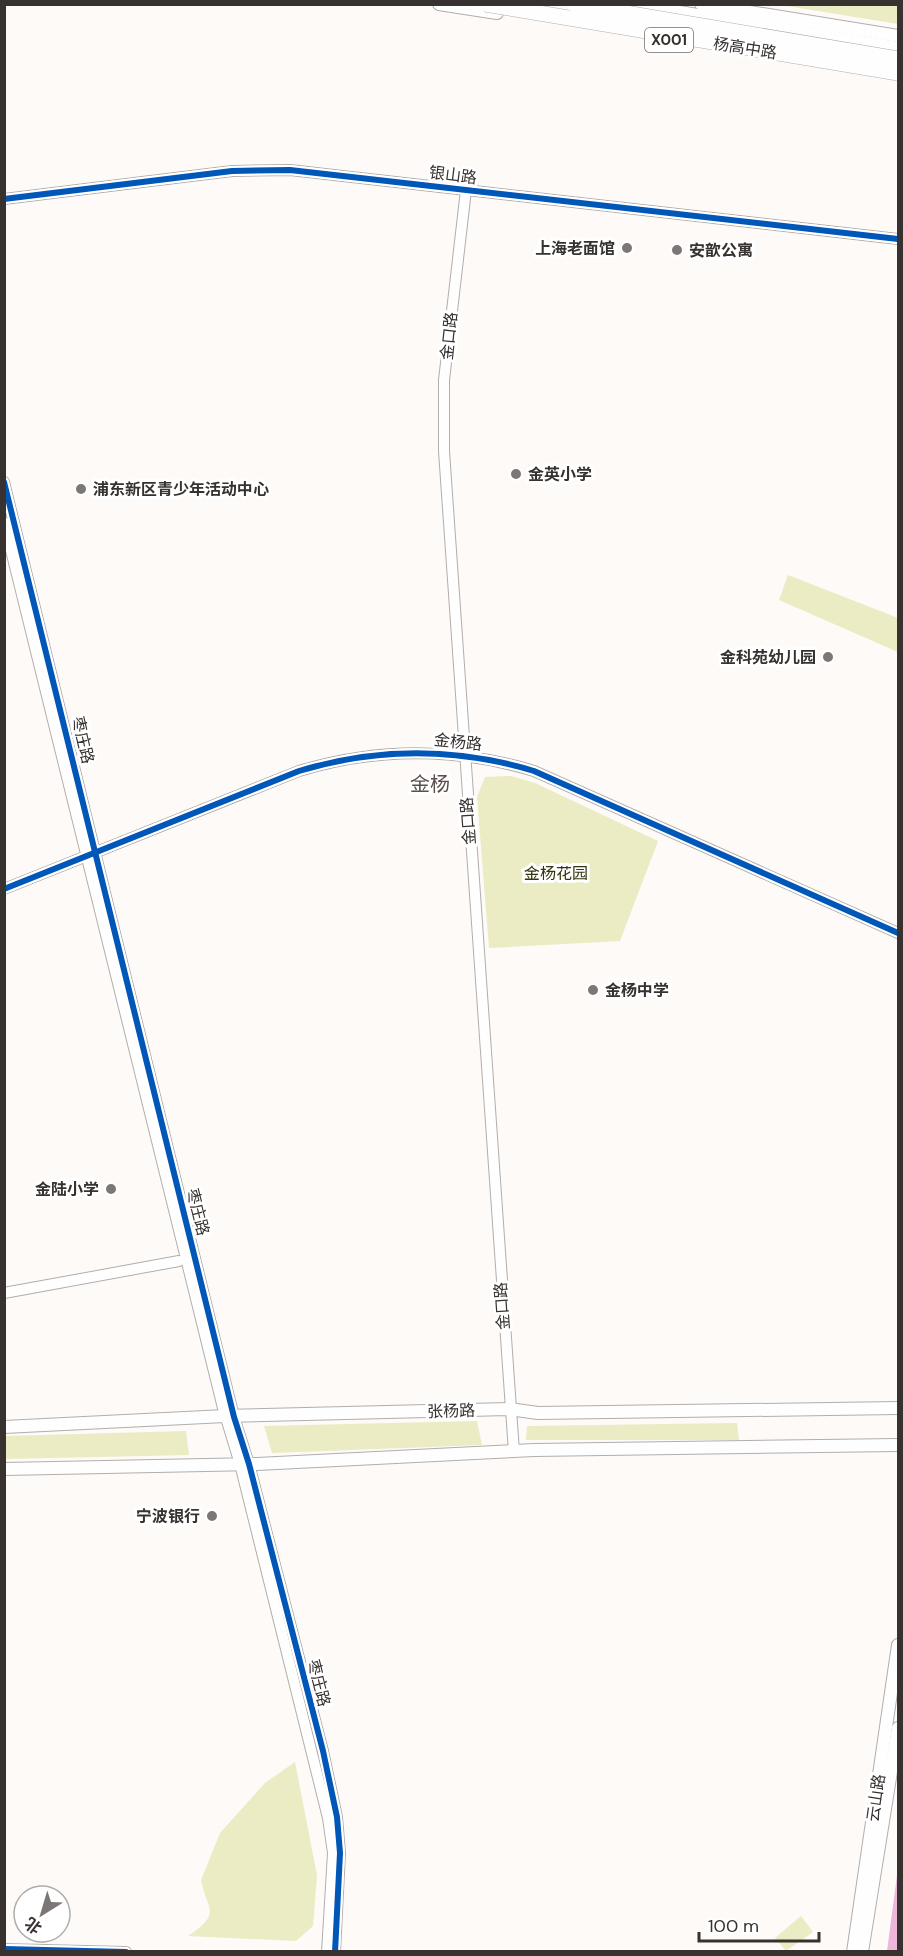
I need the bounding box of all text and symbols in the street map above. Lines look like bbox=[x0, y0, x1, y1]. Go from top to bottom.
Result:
road number: X001 bbox=[645, 28, 693, 52]
street label: 杨高中路 bbox=[712, 33, 778, 63]
street label: 银山路 bbox=[428, 162, 478, 188]
place label: 上海老面馆 bbox=[535, 238, 615, 259]
place label: 安歆公寓 bbox=[689, 240, 753, 261]
marker: 上海老面馆 bbox=[620, 241, 634, 255]
marker: 安歆公寓 bbox=[670, 243, 684, 257]
street label: 金口路 bbox=[436, 311, 462, 361]
place label: 金英小学 bbox=[528, 464, 592, 485]
marker: 金英小学 bbox=[509, 467, 523, 481]
place label: 浦东新区青少年活动中心 bbox=[93, 479, 269, 500]
marker: 浦东新区青少年活动中心 bbox=[74, 482, 88, 496]
place label: 金科苑幼儿园 bbox=[720, 647, 816, 668]
marker: 金科苑幼儿园 bbox=[821, 650, 835, 664]
street label: 枣庄路 bbox=[67, 714, 99, 766]
street label: 金杨路 bbox=[433, 729, 483, 755]
district label: 金杨 bbox=[410, 771, 450, 797]
street label: 金口路 bbox=[456, 796, 480, 846]
park label: 金杨花园 bbox=[524, 863, 588, 884]
place label: 金杨中学 bbox=[605, 980, 669, 1001]
marker: 金杨中学 bbox=[586, 983, 600, 997]
place label: 金陆小学 bbox=[35, 1179, 99, 1200]
marker: 金陆小学 bbox=[104, 1182, 118, 1196]
street label: 枣庄路 bbox=[182, 1186, 214, 1238]
street label: 金口路 bbox=[490, 1281, 514, 1331]
street label: 张杨路 bbox=[427, 1400, 475, 1422]
place label: 宁波银行 bbox=[136, 1506, 200, 1527]
marker: 宁波银行 bbox=[205, 1509, 219, 1523]
street label: 枣庄路 bbox=[303, 1657, 335, 1709]
street label: 云山路 bbox=[862, 1773, 890, 1823]
north arrow bbox=[12, 1884, 72, 1944]
scale bar bbox=[699, 1905, 819, 1943]
text: 北 bbox=[21, 1912, 46, 1939]
text: 100 m bbox=[708, 1914, 759, 1938]

